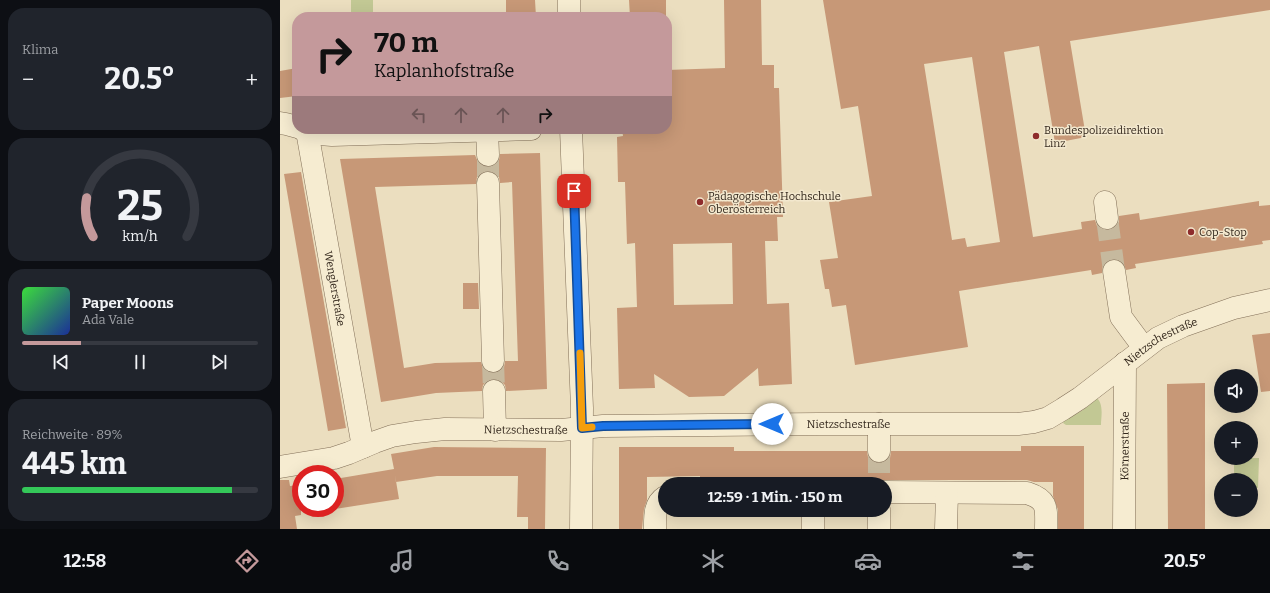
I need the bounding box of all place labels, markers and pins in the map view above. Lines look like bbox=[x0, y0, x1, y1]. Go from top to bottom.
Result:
place label: Bundespolizeidirektion Linz bbox=[1044, 124, 1163, 150]
marker: Bundespolizeidirektion Linz bbox=[1031, 131, 1041, 141]
pin bbox=[557, 174, 591, 208]
place label: Pädagogische Hochschule Oberösterreich bbox=[708, 190, 841, 216]
marker: Pädagogische Hochschule Oberösterreich bbox=[695, 197, 705, 207]
place label: Cop-Stop bbox=[1199, 226, 1247, 239]
marker: Cop-Stop bbox=[1186, 227, 1196, 237]

